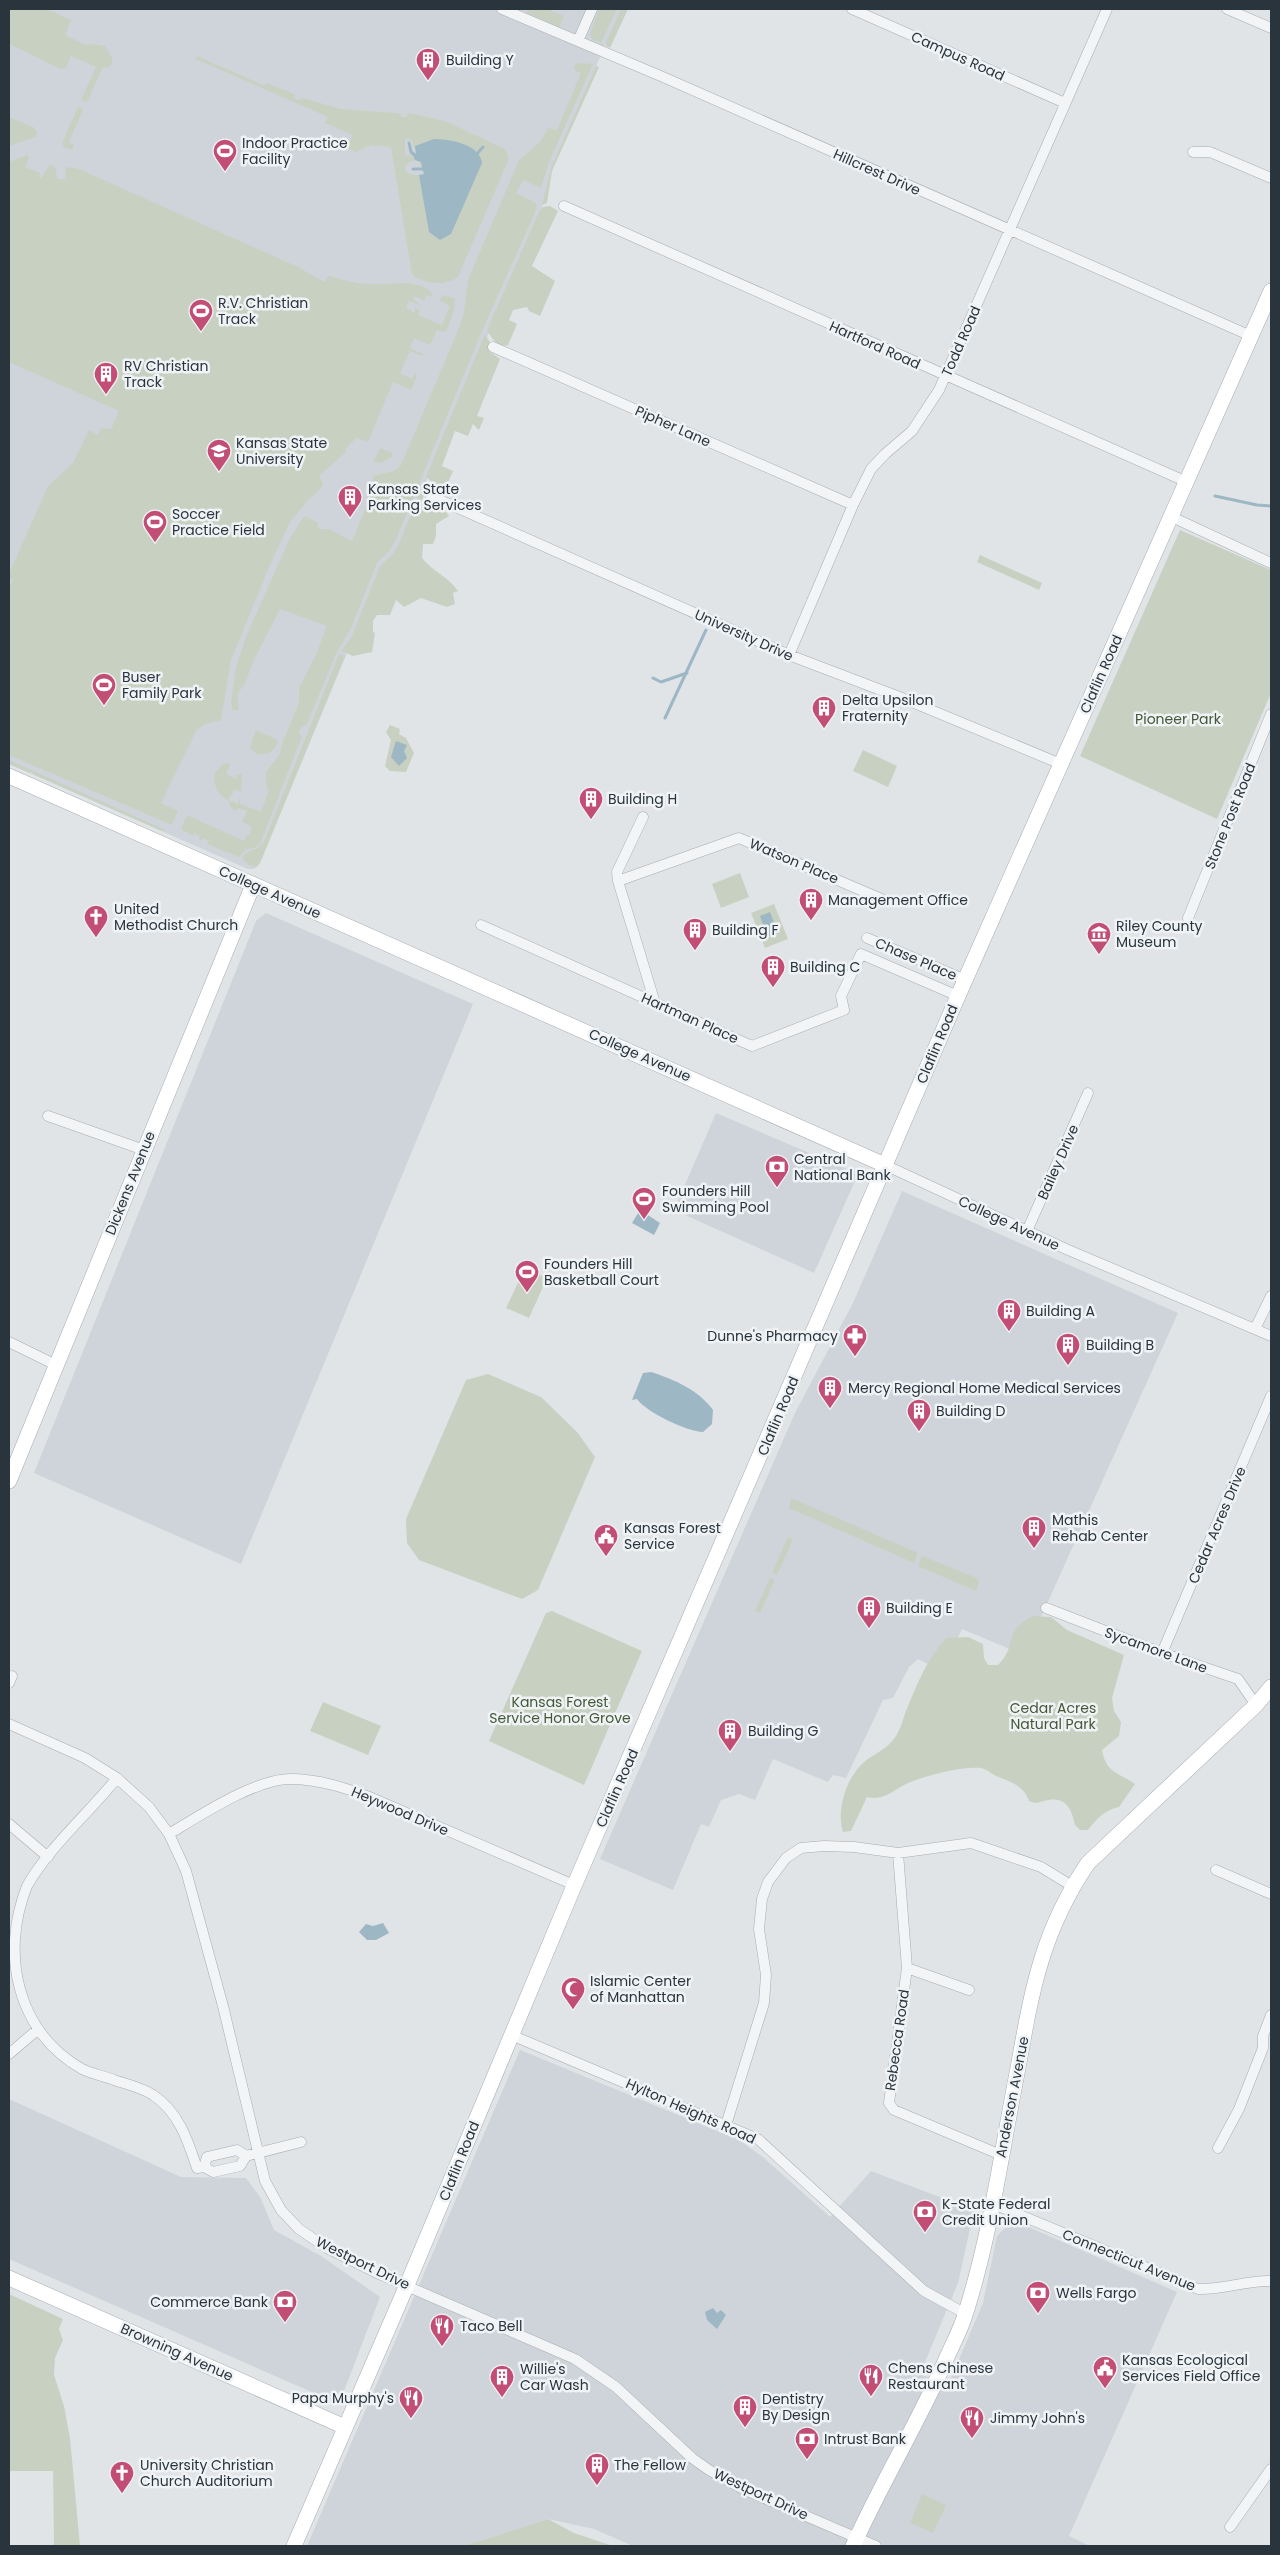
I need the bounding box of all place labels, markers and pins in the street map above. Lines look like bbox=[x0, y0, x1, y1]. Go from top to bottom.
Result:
building icon: Building Y bbox=[415, 47, 441, 81]
place label: Building Y bbox=[446, 50, 514, 70]
place label: Indoor Practice Facility bbox=[242, 133, 348, 169]
sports icon: Indoor Practice Facility bbox=[212, 138, 238, 172]
place label: R.V. Christian Track bbox=[218, 293, 308, 329]
sports icon: R.V. Christian Track bbox=[188, 298, 214, 332]
place label: RV Christian Track bbox=[124, 356, 208, 392]
building icon: RV Christian Track bbox=[93, 361, 119, 395]
place label: Kansas State University bbox=[236, 433, 328, 469]
school or university icon: Kansas State University bbox=[206, 438, 232, 472]
place label: Kansas State Parking Services bbox=[368, 479, 482, 515]
building icon: Kansas State Parking Services bbox=[337, 484, 363, 518]
place label: Soccer Practice Field bbox=[172, 504, 265, 540]
sports icon: Soccer Practice Field bbox=[142, 509, 168, 543]
place label: Buser Family Park bbox=[122, 667, 202, 703]
sports icon: Buser Family Park bbox=[91, 672, 117, 706]
place label: Delta Upsilon Fraternity bbox=[842, 690, 933, 726]
building icon: Delta Upsilon Fraternity bbox=[811, 695, 837, 729]
building icon: Building H bbox=[578, 786, 604, 820]
place label: Building H bbox=[608, 789, 677, 809]
building icon: Management Office bbox=[798, 887, 824, 921]
place label: Management Office bbox=[828, 890, 968, 910]
place label: United Methodist Church bbox=[114, 899, 238, 935]
church icon: United Methodist Church bbox=[83, 904, 109, 938]
place label: Riley County Museum bbox=[1116, 916, 1202, 952]
building icon: Building F bbox=[682, 917, 708, 951]
place label: Building F bbox=[712, 920, 779, 940]
museum icon: Riley County Museum bbox=[1086, 921, 1112, 955]
building icon: Building C bbox=[760, 954, 786, 988]
place label: Building C bbox=[790, 957, 860, 977]
place label: Central National Bank bbox=[794, 1149, 891, 1185]
bank icon: Central National Bank bbox=[764, 1154, 790, 1188]
place label: Founders Hill Swimming Pool bbox=[662, 1181, 769, 1217]
sports icon: Founders Hill Swimming Pool bbox=[631, 1186, 657, 1220]
place label: Founders Hill Basketball Court bbox=[544, 1254, 659, 1290]
sports icon: Founders Hill Basketball Court bbox=[514, 1259, 540, 1293]
building icon: Building A bbox=[996, 1298, 1022, 1332]
place label: Building A bbox=[1026, 1301, 1095, 1321]
pharmacy icon: Dunne's Pharmacy bbox=[842, 1323, 868, 1357]
place label: Dunne's Pharmacy bbox=[707, 1326, 838, 1346]
building icon: Building B bbox=[1055, 1332, 1081, 1366]
place label: Building B bbox=[1086, 1335, 1154, 1355]
building icon: Mercy Regional Home Medical Services bbox=[817, 1375, 843, 1409]
place label: Mercy Regional Home Medical Services bbox=[848, 1378, 1121, 1398]
building icon: Building D bbox=[906, 1398, 932, 1432]
place label: Building D bbox=[936, 1401, 1005, 1421]
place label: Mathis Rehab Center bbox=[1052, 1510, 1148, 1546]
building icon: Mathis Rehab Center bbox=[1021, 1515, 1047, 1549]
place label: Kansas Forest Service bbox=[624, 1518, 721, 1554]
public building icon: Kansas Forest Service bbox=[593, 1523, 619, 1557]
building icon: Building E bbox=[856, 1595, 882, 1629]
place label: Building E bbox=[886, 1598, 953, 1618]
building icon: Building G bbox=[717, 1718, 743, 1752]
place label: Building G bbox=[748, 1721, 818, 1741]
place label: Islamic Center of Manhattan bbox=[590, 1971, 691, 2007]
mosque icon: Islamic Center of Manhattan bbox=[560, 1976, 586, 2010]
place label: K-State Federal Credit Union bbox=[942, 2194, 1050, 2230]
bank icon: K-State Federal Credit Union bbox=[912, 2199, 938, 2233]
bank icon: Wells Fargo bbox=[1025, 2280, 1051, 2314]
place label: Wells Fargo bbox=[1056, 2283, 1136, 2303]
bank icon: Commerce Bank bbox=[272, 2289, 298, 2323]
place label: Commerce Bank bbox=[150, 2292, 269, 2312]
restaurant icon: Taco Bell bbox=[429, 2313, 455, 2347]
place label: Taco Bell bbox=[460, 2316, 522, 2336]
place label: Kansas Ecological Services Field Office bbox=[1122, 2350, 1261, 2386]
public building icon: Kansas Ecological Services Field Office bbox=[1092, 2355, 1118, 2389]
place label: Chens Chinese Restaurant bbox=[888, 2358, 994, 2394]
place label: Willie's Car Wash bbox=[520, 2359, 589, 2395]
restaurant icon: Chens Chinese Restaurant bbox=[858, 2363, 884, 2397]
building icon: Willie's Car Wash bbox=[489, 2364, 515, 2398]
restaurant icon: Papa Murphy's bbox=[398, 2385, 424, 2419]
place label: Papa Murphy's bbox=[292, 2388, 394, 2408]
place label: Dentistry By Design bbox=[762, 2389, 830, 2425]
building icon: Dentistry By Design bbox=[732, 2394, 758, 2428]
restaurant icon: Jimmy John's bbox=[959, 2405, 985, 2439]
place label: Jimmy John's bbox=[990, 2408, 1085, 2428]
bank icon: Intrust Bank bbox=[794, 2426, 820, 2460]
place label: Intrust Bank bbox=[824, 2429, 907, 2449]
building icon: The Fellow bbox=[584, 2452, 610, 2486]
place label: University Christian Church Auditorium bbox=[140, 2455, 274, 2491]
place label: The Fellow bbox=[614, 2455, 687, 2475]
church icon: University Christian Church Auditorium bbox=[109, 2460, 135, 2494]

